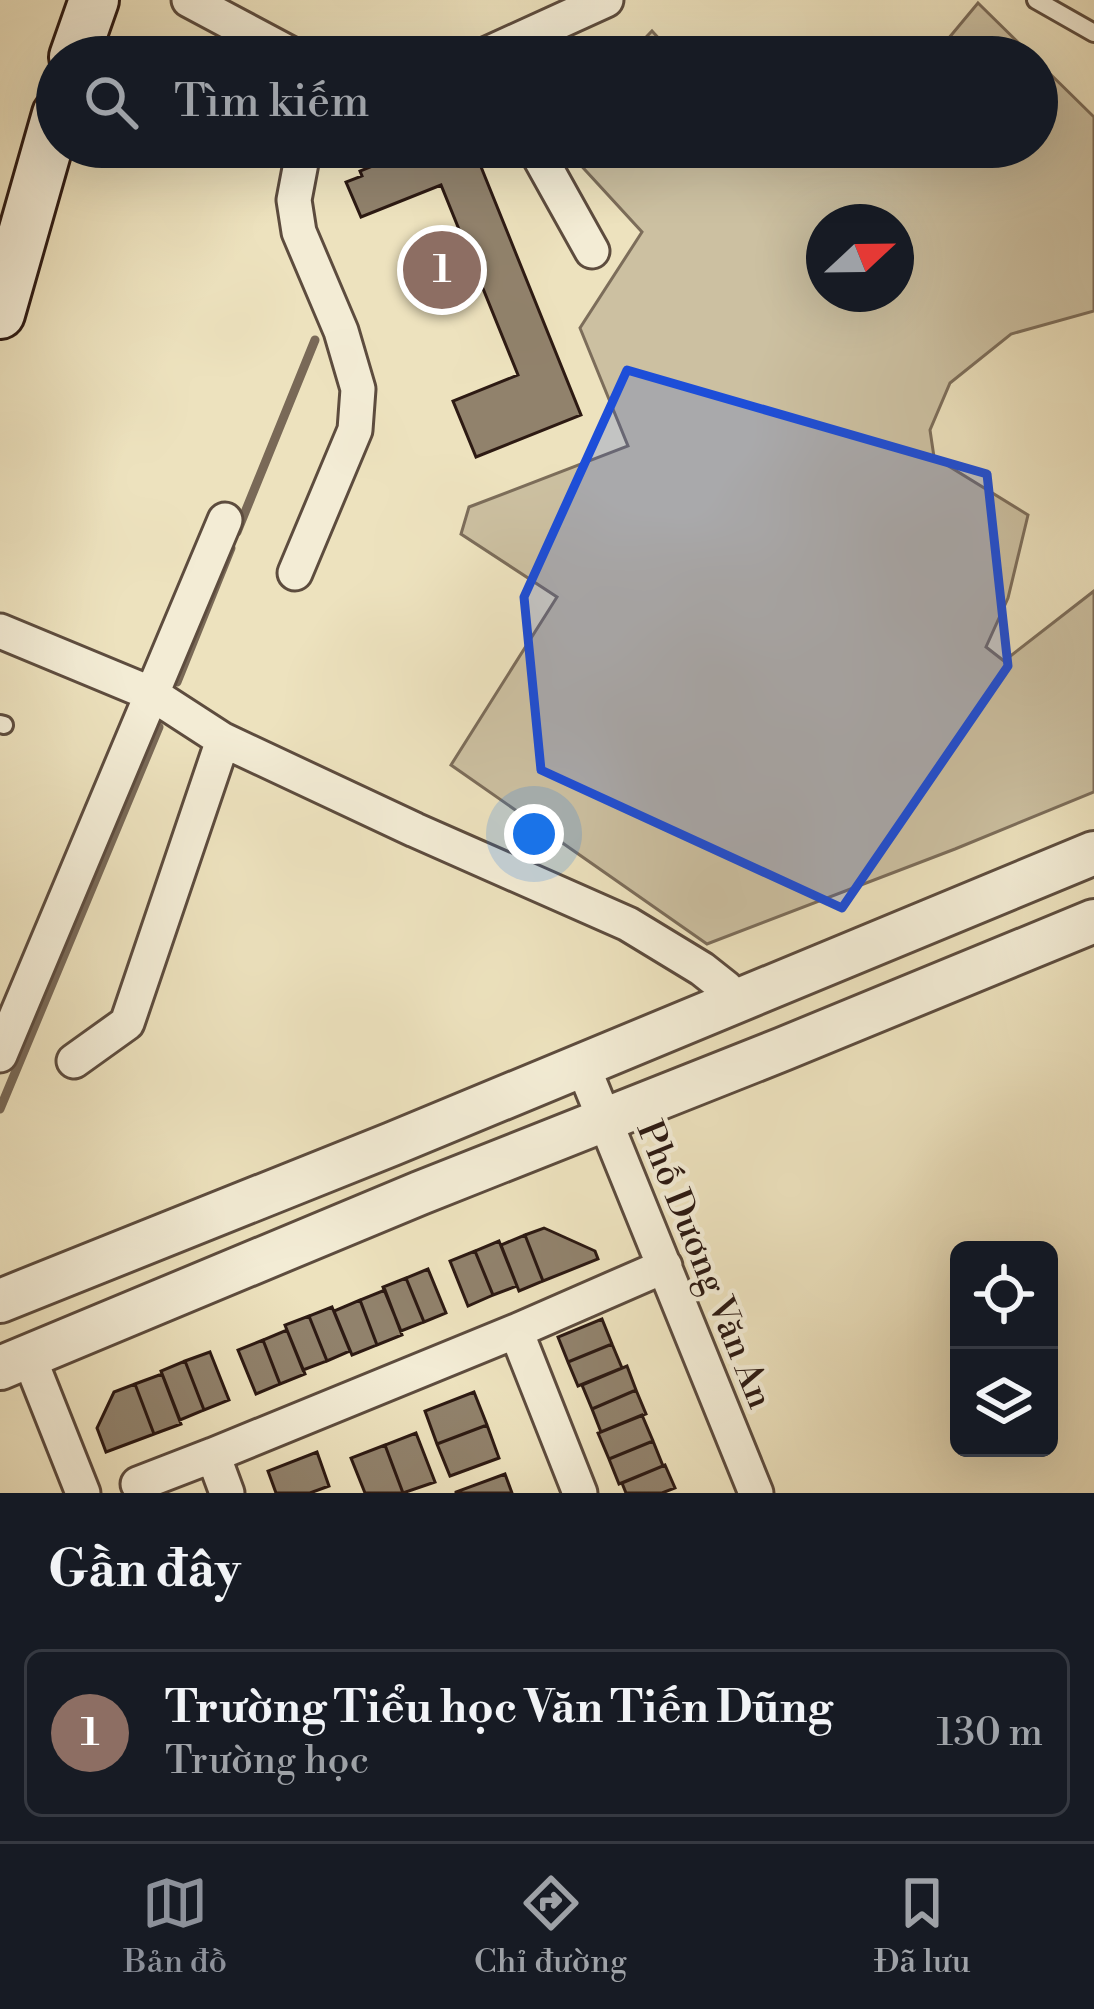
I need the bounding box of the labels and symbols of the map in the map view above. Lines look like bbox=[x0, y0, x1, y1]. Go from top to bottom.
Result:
north arrow bbox=[806, 204, 914, 312]
pin: 1 bbox=[403, 225, 481, 315]
your location bbox=[504, 804, 564, 864]
street label: Phố Dương Văn An bbox=[626, 1115, 782, 1415]

